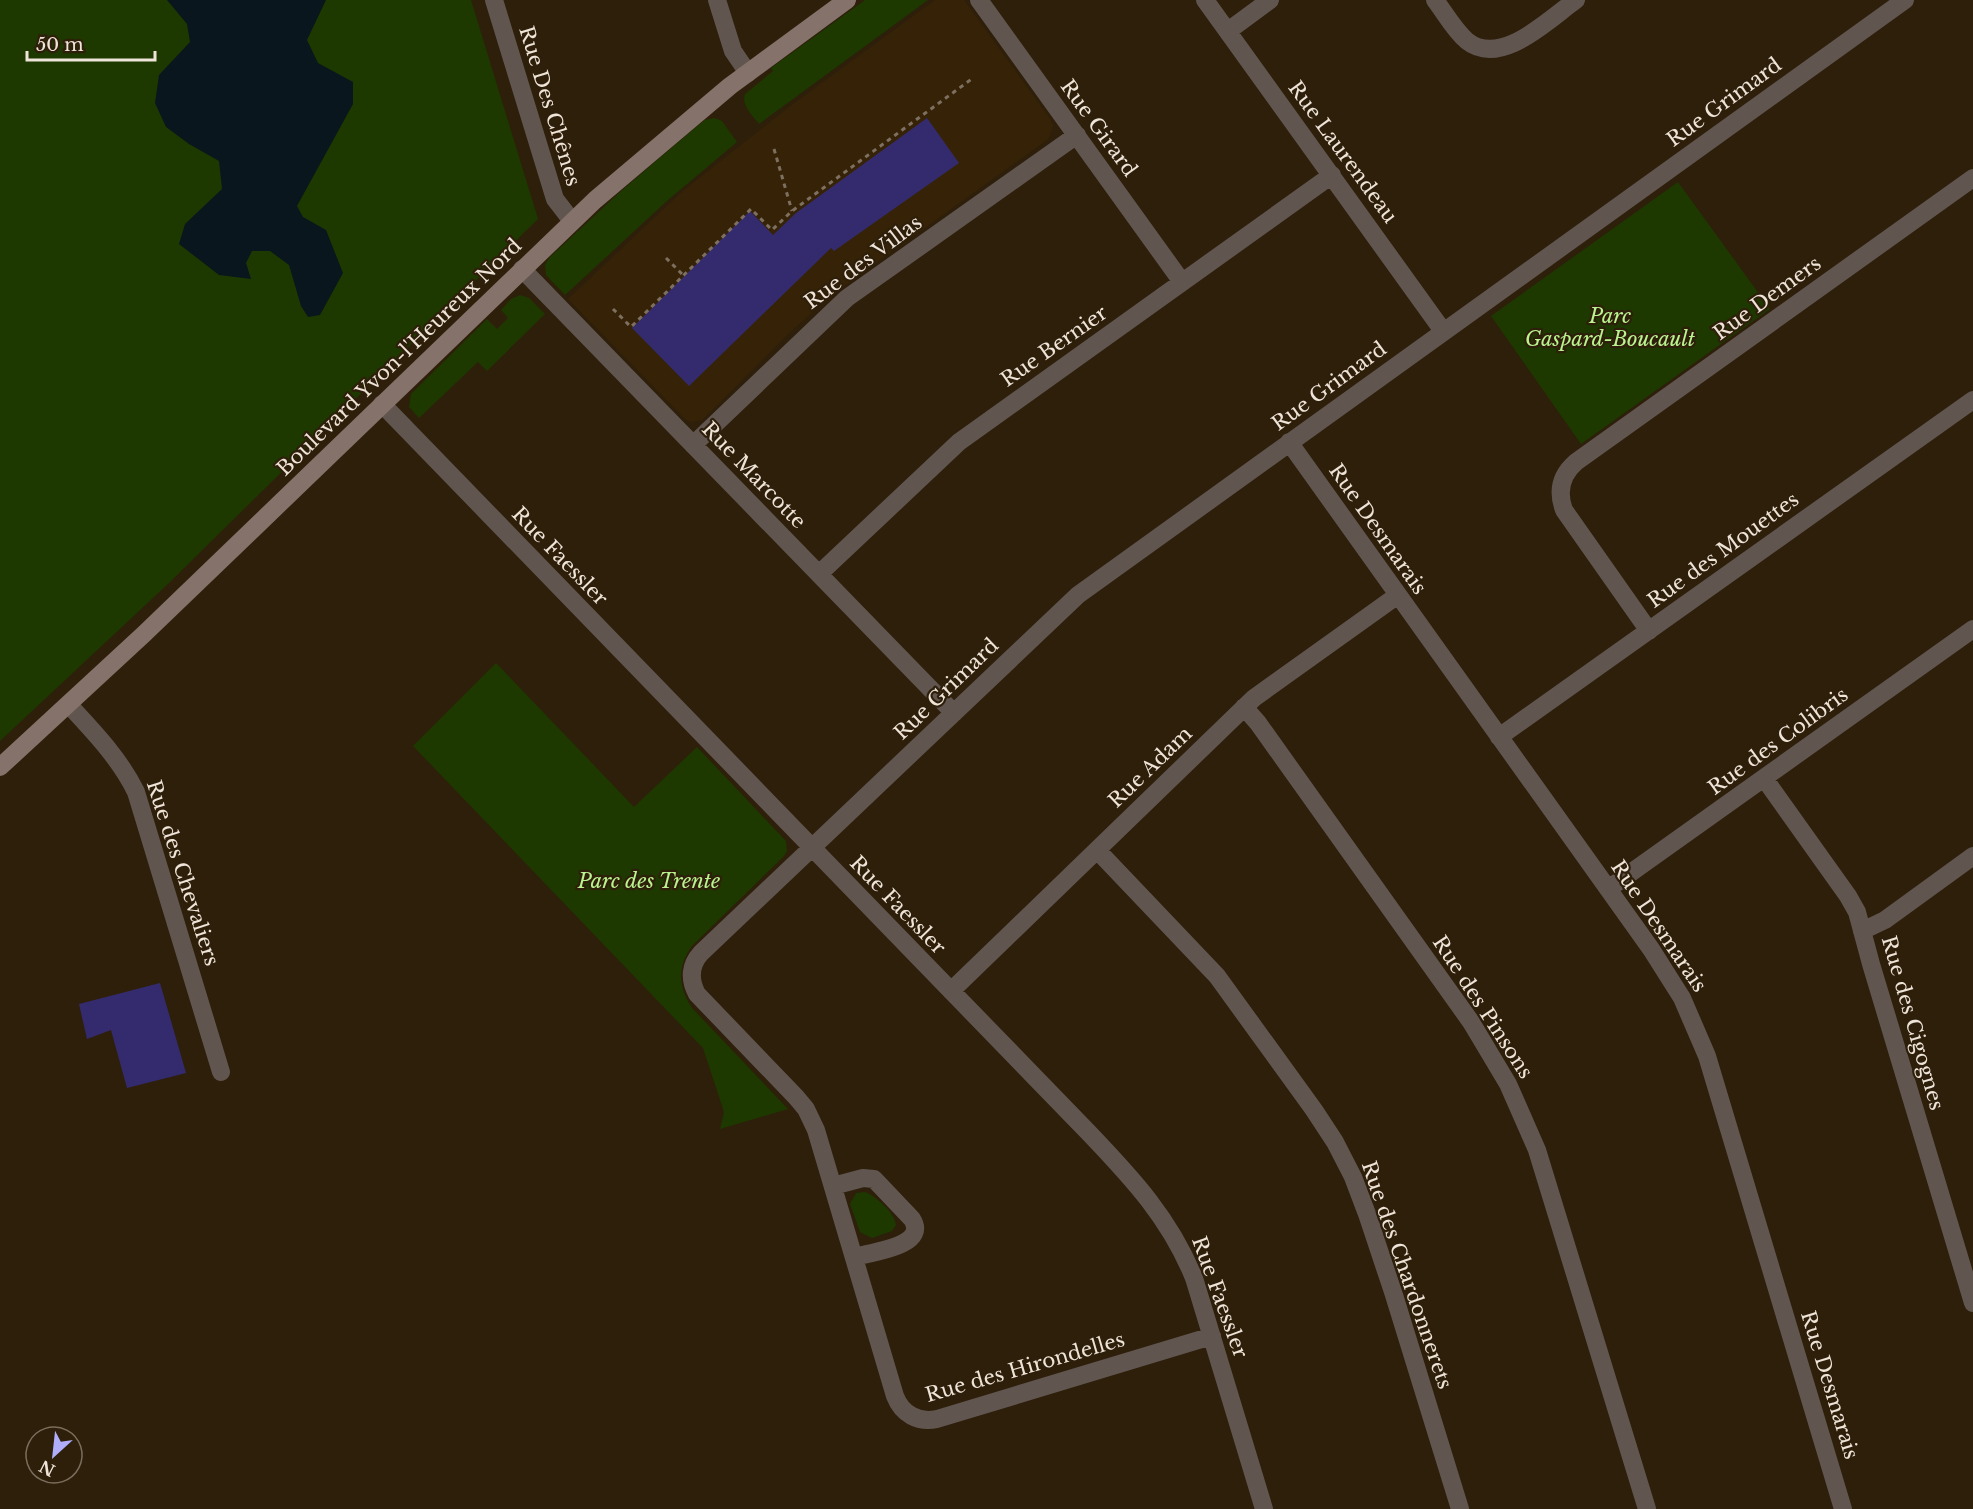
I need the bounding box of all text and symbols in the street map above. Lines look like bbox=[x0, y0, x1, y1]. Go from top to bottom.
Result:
street label: Rue Des Chênes bbox=[514, 23, 586, 189]
scale bar bbox=[27, 24, 154, 62]
text: 50 m bbox=[36, 34, 84, 56]
street label: Rue Grimard bbox=[1662, 52, 1786, 152]
street label: Rue Girard bbox=[1056, 75, 1142, 181]
street label: Rue Laurendeau bbox=[1284, 76, 1402, 228]
street label: Rue des Villas bbox=[800, 210, 926, 314]
street label: Boulevard Yvon-l'Heureux Nord bbox=[272, 233, 526, 481]
street label: Rue Demers bbox=[1709, 251, 1825, 345]
street label: Rue Bernier bbox=[996, 300, 1112, 391]
park label: Parc Gaspard-Boucault bbox=[1525, 304, 1696, 351]
street label: Rue Grimard bbox=[1267, 336, 1391, 436]
street label: Rue Marcotte bbox=[697, 417, 811, 533]
street label: Rue Desmarais bbox=[1324, 459, 1432, 599]
street label: Rue des Mouettes bbox=[1643, 487, 1803, 613]
street label: Rue Faessler bbox=[507, 502, 613, 610]
street label: Rue Grimard bbox=[889, 633, 1003, 745]
street label: Rue des Colibris bbox=[1703, 682, 1853, 800]
street label: Rue Adam bbox=[1103, 721, 1197, 813]
street label: Rue des Chevaliers bbox=[142, 777, 224, 969]
street label: Rue Faessler bbox=[845, 851, 951, 959]
street label: Rue Desmarais bbox=[1606, 856, 1712, 996]
park label: Parc des Trente bbox=[577, 869, 720, 893]
street label: Rue des Pinsons bbox=[1428, 931, 1538, 1083]
street label: Rue des Cigognes bbox=[1877, 933, 1949, 1113]
street label: Rue des Chardonnerets bbox=[1357, 1158, 1457, 1392]
street label: Rue Faessler bbox=[1187, 1233, 1253, 1361]
street label: Rue Desmarais bbox=[1796, 1308, 1864, 1462]
street label: Rue des Hirondelles bbox=[923, 1327, 1127, 1407]
north arrow bbox=[24, 1425, 84, 1485]
text: N bbox=[36, 1456, 58, 1481]

